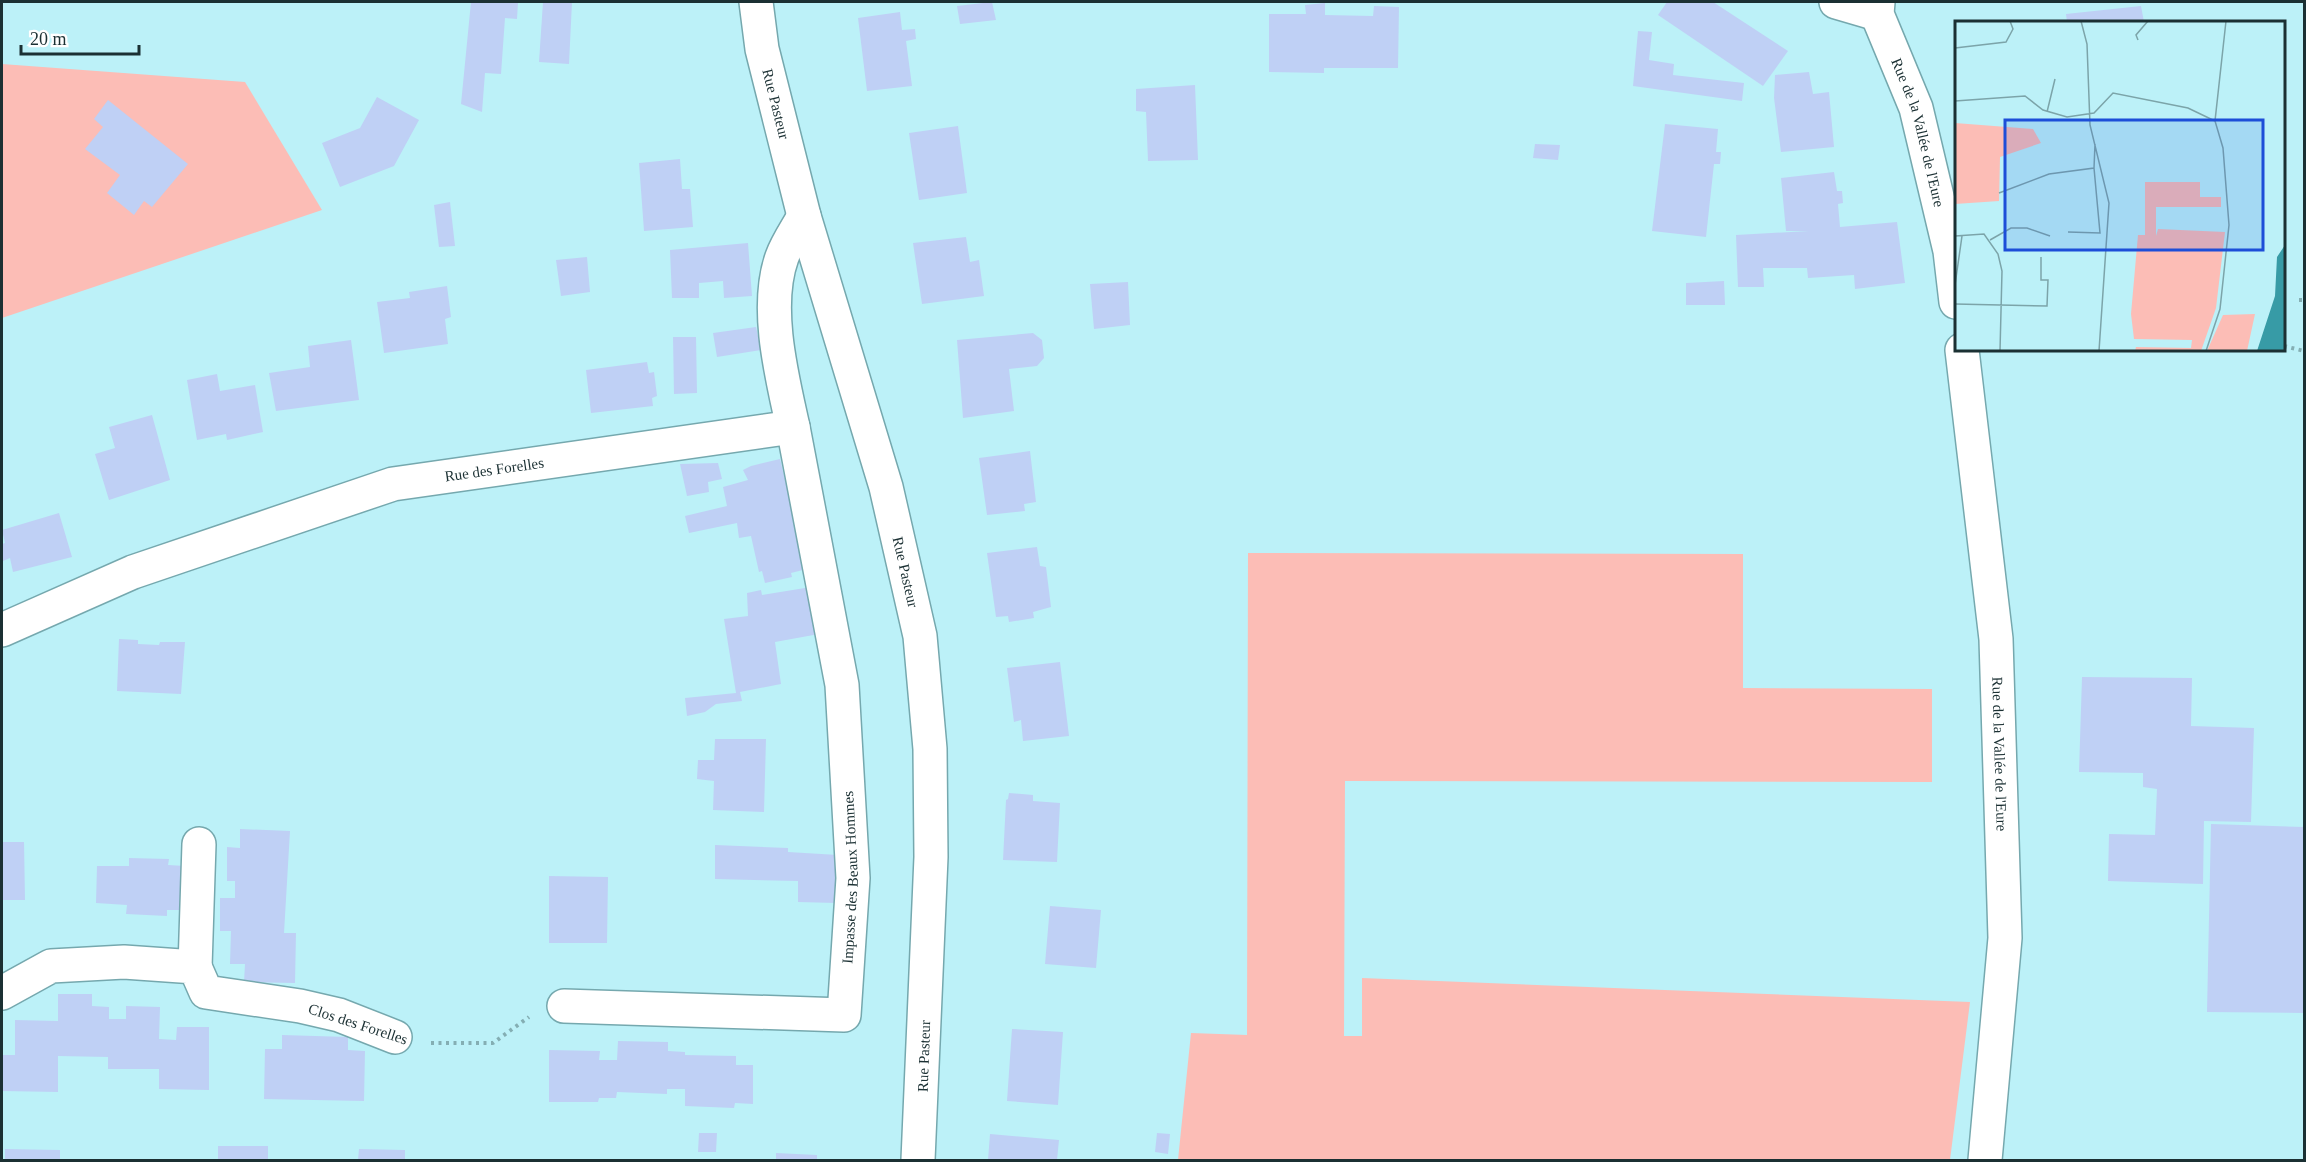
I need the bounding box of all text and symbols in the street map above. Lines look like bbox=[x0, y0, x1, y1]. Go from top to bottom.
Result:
scale bar bbox=[21, 18, 140, 56]
inset map bbox=[1955, 21, 2285, 351]
text: 20 m bbox=[30, 29, 67, 49]
street label: Rue de la Vallée de l'Eure bbox=[1888, 56, 1947, 209]
street label: Rue Pasteur bbox=[759, 67, 792, 141]
street label: Rue des Forelles bbox=[444, 455, 545, 485]
street label: Rue Pasteur bbox=[890, 535, 921, 609]
street label: Rue de la Vallée de l'Eure bbox=[1989, 676, 2010, 832]
street label: Impasse des Beaux Hommes bbox=[839, 790, 861, 964]
street label: Clos des Forelles bbox=[306, 1000, 410, 1048]
street label: Rue Pasteur bbox=[915, 1020, 933, 1092]

